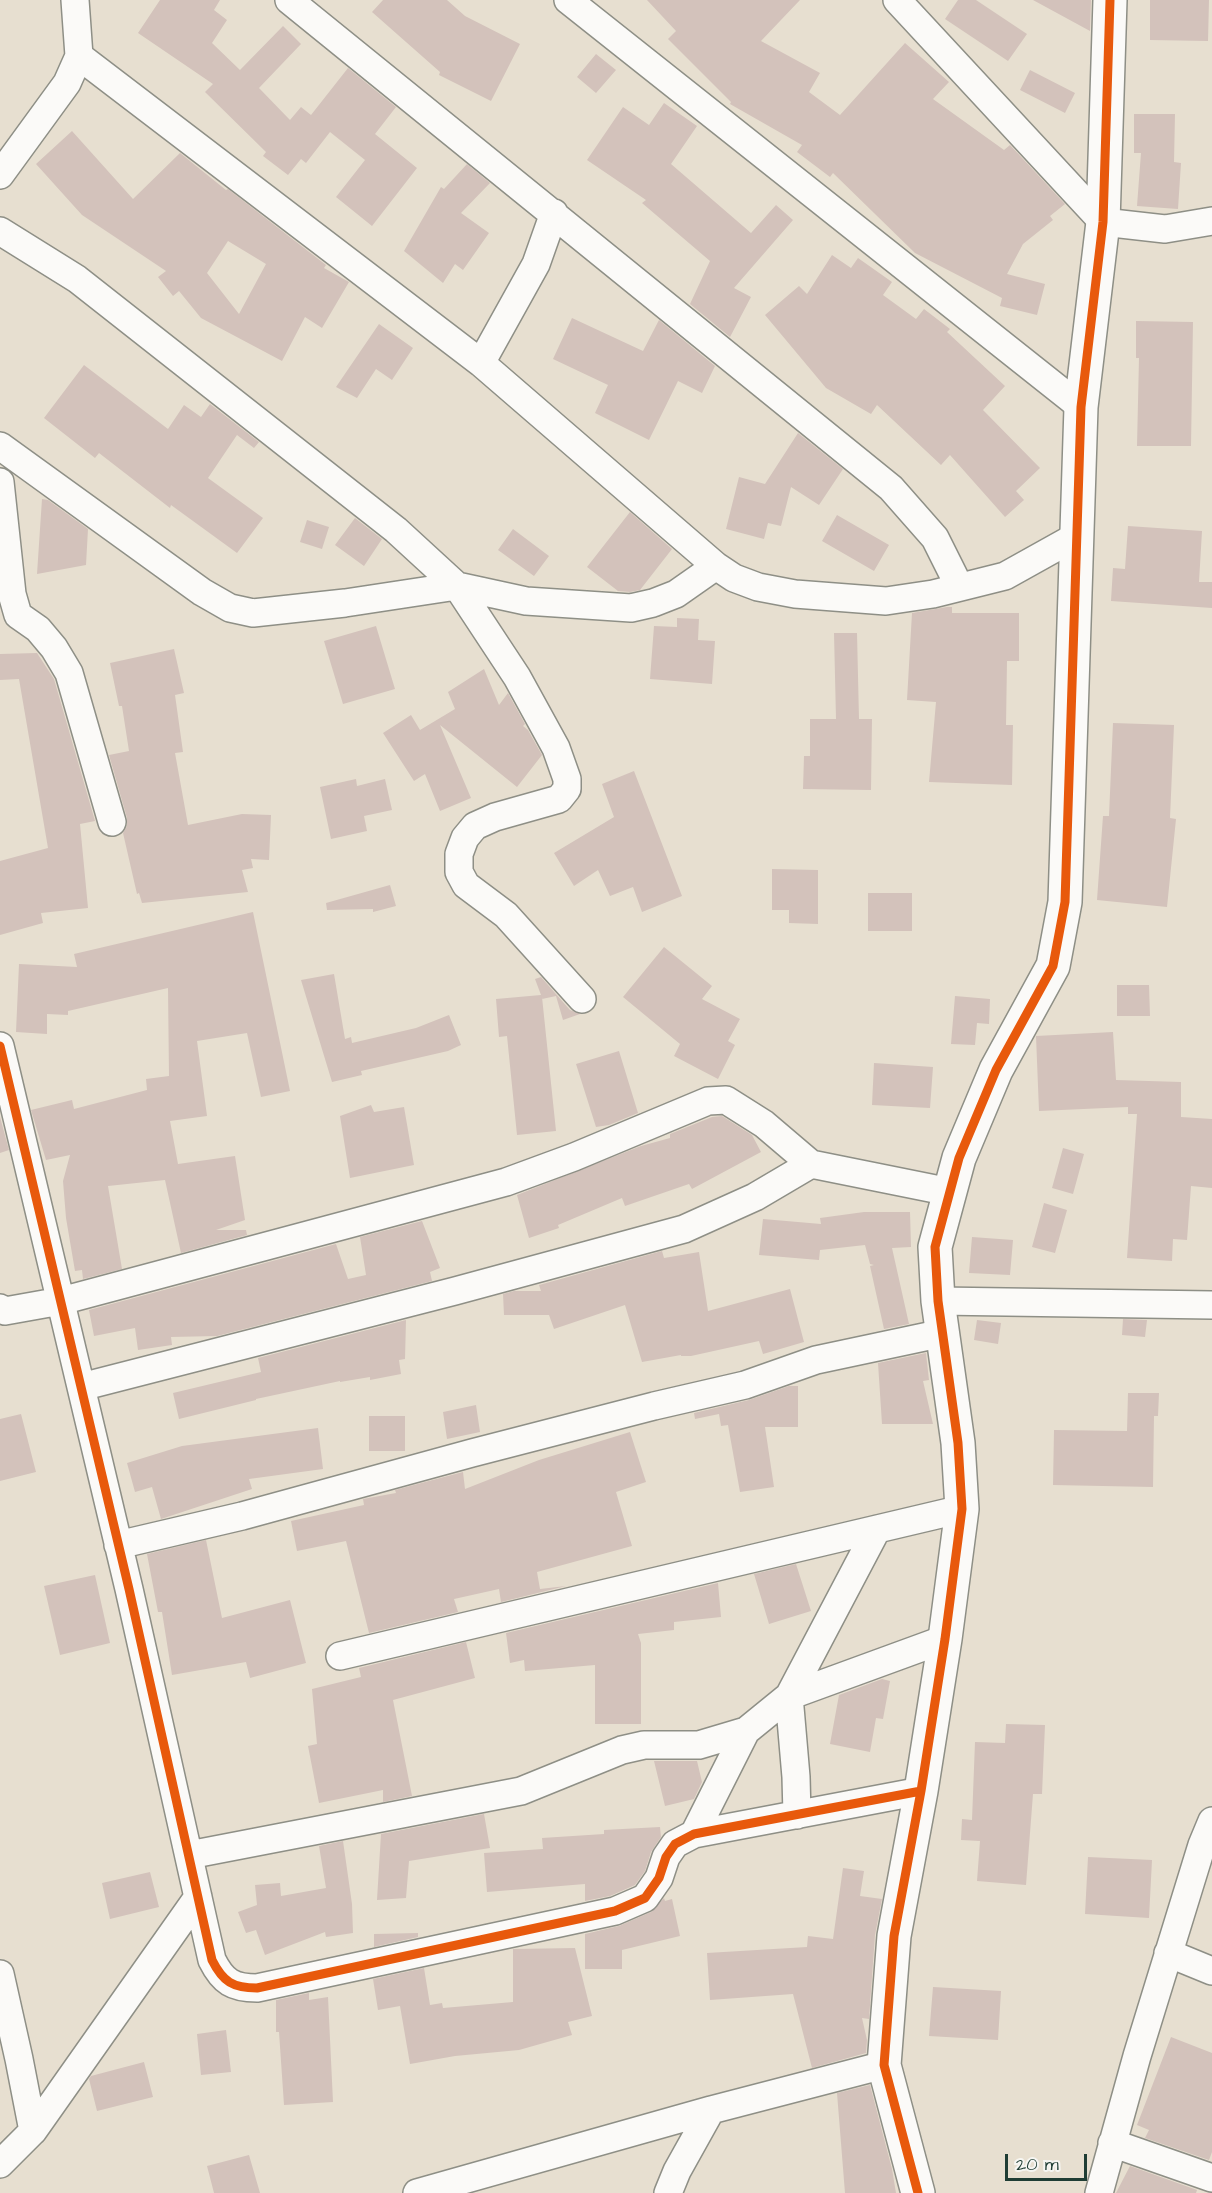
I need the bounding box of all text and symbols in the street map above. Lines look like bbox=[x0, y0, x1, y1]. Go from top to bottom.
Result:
scale bar bbox=[1008, 2142, 1090, 2180]
text: 20 m bbox=[1016, 2152, 1059, 2177]

